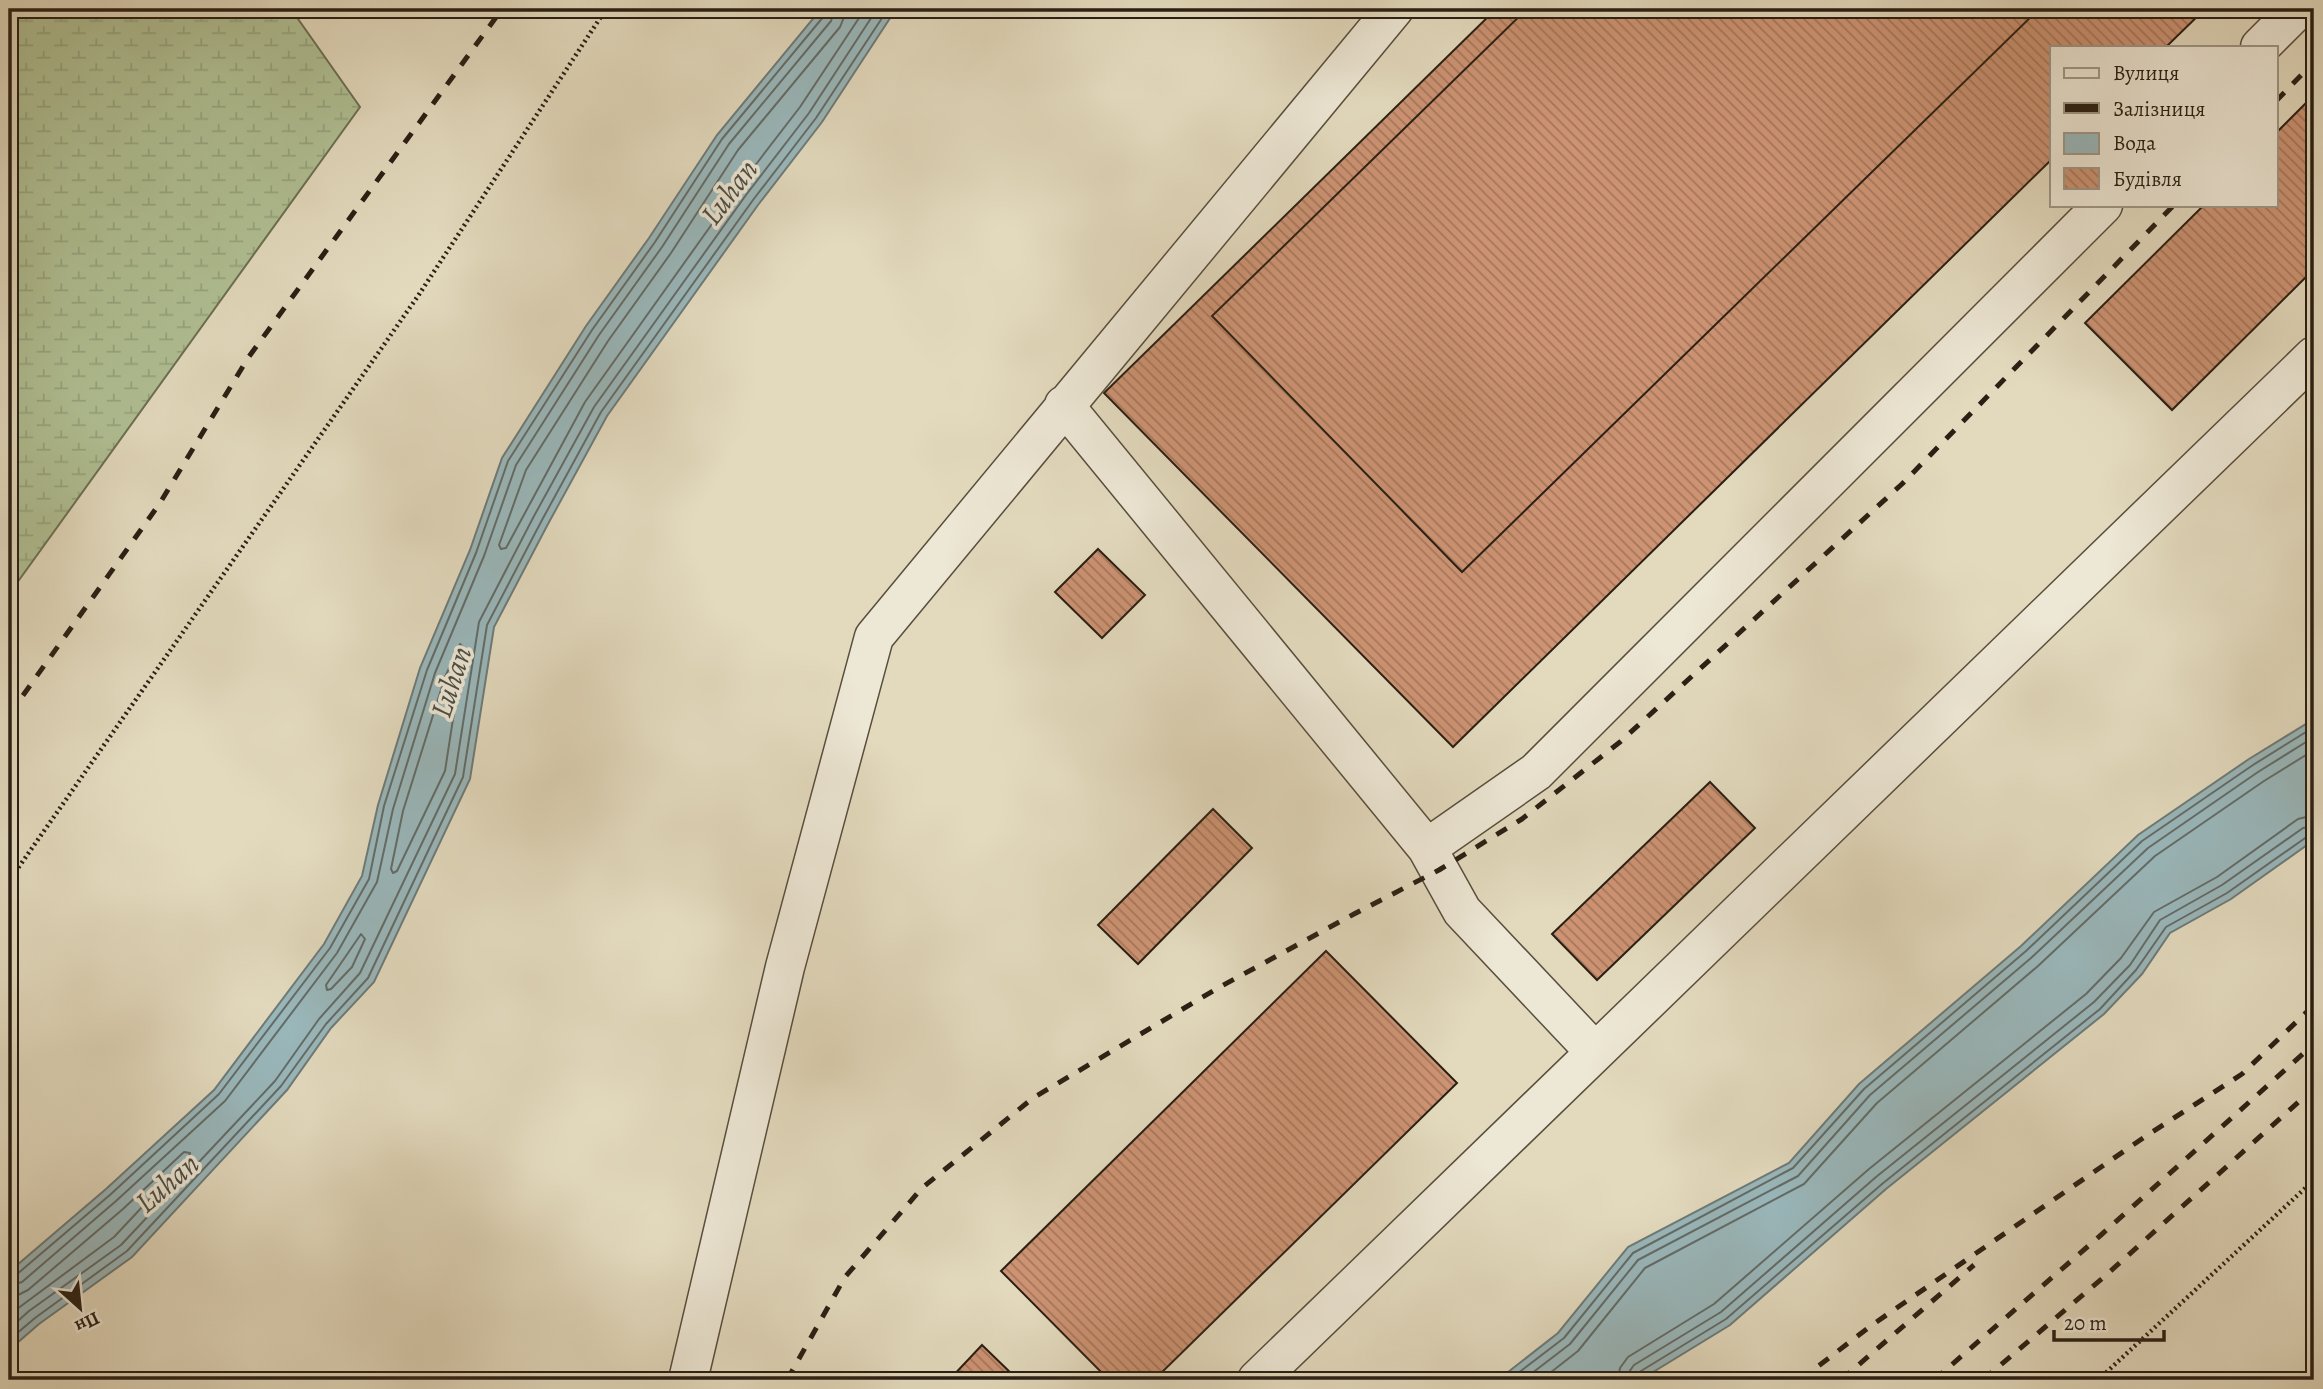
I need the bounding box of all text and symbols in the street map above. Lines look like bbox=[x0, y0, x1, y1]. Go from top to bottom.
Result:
legend bbox=[2050, 46, 2278, 206]
text: Вулиця bbox=[2113, 59, 2179, 87]
text: Залізниця bbox=[2113, 95, 2205, 123]
text: Вода bbox=[2113, 129, 2156, 157]
water label: Luhan bbox=[691, 151, 767, 233]
text: Будівля bbox=[2113, 165, 2182, 193]
water label: Luhan bbox=[421, 641, 481, 723]
water label: Luhan bbox=[126, 1144, 208, 1222]
north arrow bbox=[46, 1274, 116, 1344]
scale bar bbox=[2054, 1298, 2164, 1342]
text: Пн bbox=[70, 1305, 104, 1339]
text: 20 m bbox=[2064, 1309, 2107, 1337]

